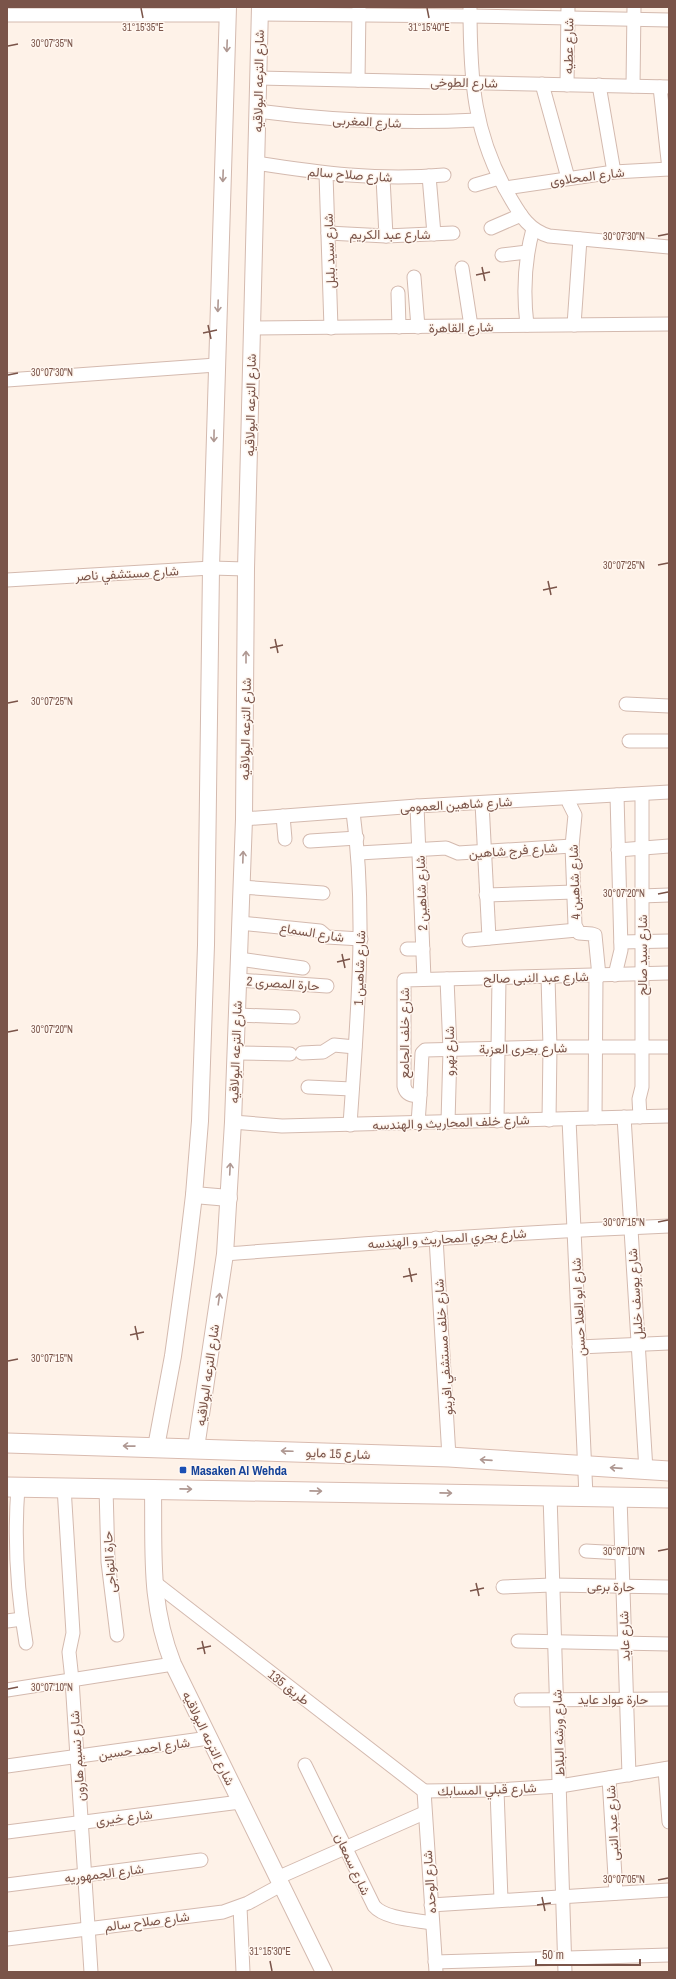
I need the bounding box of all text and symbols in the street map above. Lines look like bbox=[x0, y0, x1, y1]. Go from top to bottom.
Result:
street label: شارع عطيه bbox=[560, 18, 578, 74]
text: 31°15'35"E bbox=[122, 21, 164, 34]
text: 31°15'40"E bbox=[408, 21, 450, 34]
street label: شارع الترعه البولاقيه bbox=[249, 29, 269, 133]
text: 30°07'35"N bbox=[31, 37, 73, 50]
one-way arrow bbox=[223, 39, 231, 52]
street label: شارع الطوخى bbox=[430, 73, 498, 93]
street label: شارع المغربى bbox=[332, 111, 402, 133]
street label: شارع صلاح سالم bbox=[307, 163, 393, 187]
street label: شارع المحلاوى bbox=[549, 163, 625, 190]
one-way arrow bbox=[219, 169, 226, 182]
street label: شارع سيد بلبل bbox=[320, 213, 340, 289]
street label: شارع عبد الكريم bbox=[350, 226, 430, 244]
text: 30°07'30"N bbox=[603, 230, 645, 243]
one-way arrow bbox=[214, 299, 222, 312]
street label: شارع القاهرة bbox=[428, 318, 494, 338]
street label: شارع الترعه البولاقيه bbox=[241, 353, 261, 457]
text: 30°07'30"N bbox=[31, 366, 73, 379]
one-way arrow bbox=[210, 429, 218, 442]
text: 30°07'25"N bbox=[603, 559, 645, 572]
street label: شارع مستشفي ناصر bbox=[74, 562, 179, 587]
one-way arrow bbox=[242, 651, 250, 664]
street label: شارع الترعه البولاقيه bbox=[236, 677, 256, 781]
text: 30°07'25"N bbox=[31, 695, 73, 708]
street label: شارع شاهين العمومى bbox=[399, 793, 513, 817]
street label: شارع فرج شاهين bbox=[468, 839, 558, 863]
street label: شارع شاهين 4 bbox=[565, 844, 585, 920]
one-way arrow bbox=[239, 851, 246, 864]
street label: شارع شاهين 2 bbox=[412, 855, 432, 931]
text: 30°07'20"N bbox=[603, 887, 645, 900]
street label: شارع سيد صالح bbox=[634, 915, 652, 995]
street label: شارع السماع bbox=[278, 919, 345, 947]
street label: شارع شاهين 1 bbox=[350, 930, 370, 1006]
street label: شارع عبد النبى صالح bbox=[483, 968, 589, 988]
street label: حارة المصرى 2 bbox=[246, 972, 320, 995]
street label: شارع خلف الجامع bbox=[396, 988, 414, 1078]
street label: شارع الترعه البولاقيه bbox=[225, 1000, 247, 1104]
text: 30°07'20"N bbox=[31, 1023, 73, 1036]
street label: شارع نهرو bbox=[441, 1026, 459, 1076]
street label: شارع بحرى العزبة bbox=[479, 1039, 567, 1059]
street label: شارع خلف المحاريث و الهندسه bbox=[372, 1111, 530, 1135]
one-way arrow bbox=[227, 1163, 234, 1176]
text: 30°07'15"N bbox=[603, 1216, 645, 1229]
street label: شارع بحري المحاريث و الهندسه bbox=[367, 1224, 527, 1255]
street label: شارع يوسف خليل bbox=[624, 1248, 648, 1340]
street label: شارع ابو العلا حسن bbox=[567, 1257, 591, 1357]
street label: شارع خلف مستشفي افرينو bbox=[430, 1278, 459, 1416]
one-way arrow bbox=[215, 1293, 222, 1306]
street label: شارع الترعه البولاقيه bbox=[192, 1323, 224, 1427]
text: 30°07'15"N bbox=[31, 1352, 73, 1365]
one-way arrow bbox=[123, 1442, 136, 1450]
street label: شارع 15 مايو bbox=[305, 1444, 371, 1464]
one-way arrow bbox=[281, 1448, 294, 1455]
one-way arrow bbox=[480, 1456, 493, 1463]
place label: Masaken Al Wehda bbox=[191, 1462, 287, 1479]
marker: Masaken Al Wehda bbox=[178, 1465, 188, 1475]
one-way arrow bbox=[610, 1465, 623, 1472]
one-way arrow bbox=[179, 1485, 192, 1493]
one-way arrow bbox=[309, 1487, 322, 1495]
one-way arrow bbox=[439, 1489, 452, 1497]
street label: حارة التواجى bbox=[99, 1530, 120, 1593]
text: 30°07'10"N bbox=[603, 1545, 645, 1558]
street label: حارة برعى bbox=[587, 1578, 635, 1595]
street label: شارع عايد bbox=[615, 1611, 635, 1661]
street label: طريق 135 bbox=[264, 1666, 313, 1709]
text: 30°07'10"N bbox=[31, 1681, 73, 1694]
street label: شارع الترعه البولاقيه bbox=[177, 1688, 239, 1789]
street label: شارع ورشه البلاط bbox=[548, 1689, 570, 1777]
street label: حارة عواد عايد bbox=[578, 1691, 649, 1708]
street label: شارع نسيم هارون bbox=[66, 1710, 90, 1802]
street label: شارع احمد حسين bbox=[97, 1734, 191, 1764]
street label: شارع قبلي المسابك bbox=[437, 1779, 537, 1802]
street label: شارع عبد النبى bbox=[602, 1785, 624, 1861]
street label: شارع خيرى bbox=[95, 1806, 154, 1830]
street label: شارع سمعان bbox=[330, 1830, 374, 1898]
street label: شارع الوحده bbox=[419, 1850, 441, 1914]
street label: شارع الجمهوريه bbox=[63, 1860, 145, 1888]
text: 30°07'05"N bbox=[603, 1873, 645, 1886]
street label: شارع صلاح سالم bbox=[104, 1908, 190, 1936]
scale bar bbox=[536, 1941, 640, 1967]
text: 31°15'30"E bbox=[249, 1945, 291, 1958]
text: 50 m bbox=[542, 1947, 564, 1963]

